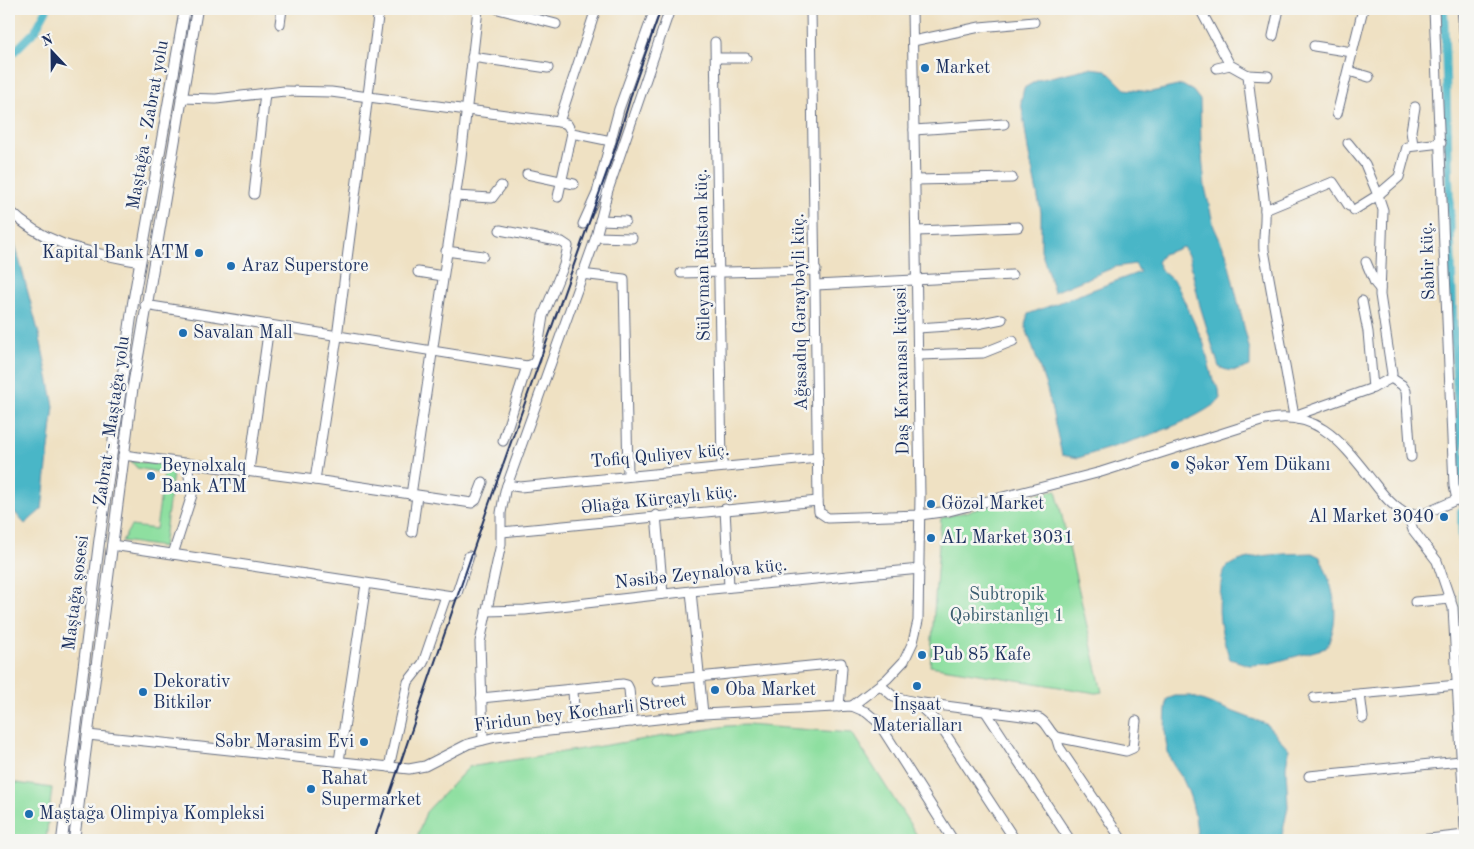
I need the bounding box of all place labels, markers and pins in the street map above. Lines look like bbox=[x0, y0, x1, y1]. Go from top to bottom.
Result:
place label: Market bbox=[935, 59, 990, 77]
marker: Market bbox=[919, 62, 931, 74]
place label: Kapital Bank ATM bbox=[42, 244, 189, 262]
marker: Kapital Bank ATM bbox=[193, 247, 205, 259]
place label: Araz Superstore bbox=[241, 257, 368, 275]
marker: Araz Superstore bbox=[225, 260, 237, 272]
place label: Savalan Mall bbox=[193, 324, 293, 342]
marker: Savalan Mall bbox=[177, 327, 189, 339]
place label: Şəkər Yem Dükanı bbox=[1185, 456, 1331, 474]
place label: Beynəlxalq Bank ATM bbox=[161, 457, 247, 496]
marker: Şəkər Yem Dükanı bbox=[1169, 459, 1181, 471]
marker: Beynəlxalq Bank ATM bbox=[145, 470, 157, 482]
place label: Gözəl Market bbox=[941, 495, 1044, 513]
marker: Gözəl Market bbox=[925, 498, 937, 510]
place label: Al Market 3040 bbox=[1308, 508, 1434, 526]
marker: Al Market 3040 bbox=[1438, 511, 1450, 523]
place label: AL Market 3031 bbox=[941, 529, 1074, 547]
marker: AL Market 3031 bbox=[925, 532, 937, 544]
place label: Pub 85 Kafe bbox=[932, 646, 1031, 664]
marker: Pub 85 Kafe bbox=[916, 649, 928, 661]
place label: Dekorativ Bitkilər bbox=[153, 673, 231, 712]
marker: İnşaat Materialları bbox=[911, 680, 923, 692]
place label: Oba Market bbox=[725, 681, 816, 699]
marker: Oba Market bbox=[709, 684, 721, 696]
marker: Dekorativ Bitkilər bbox=[137, 686, 149, 698]
place label: İnşaat Materialları bbox=[872, 693, 962, 735]
place label: Səbr Mərasim Evi bbox=[214, 733, 354, 751]
marker: Səbr Mərasim Evi bbox=[358, 736, 370, 748]
place label: Rahat Supermarket bbox=[321, 770, 421, 809]
marker: Rahat Supermarket bbox=[305, 783, 317, 795]
place label: Maştağa Olimpiya Kompleksi bbox=[39, 805, 265, 823]
marker: Maştağa Olimpiya Kompleksi bbox=[23, 808, 35, 820]

